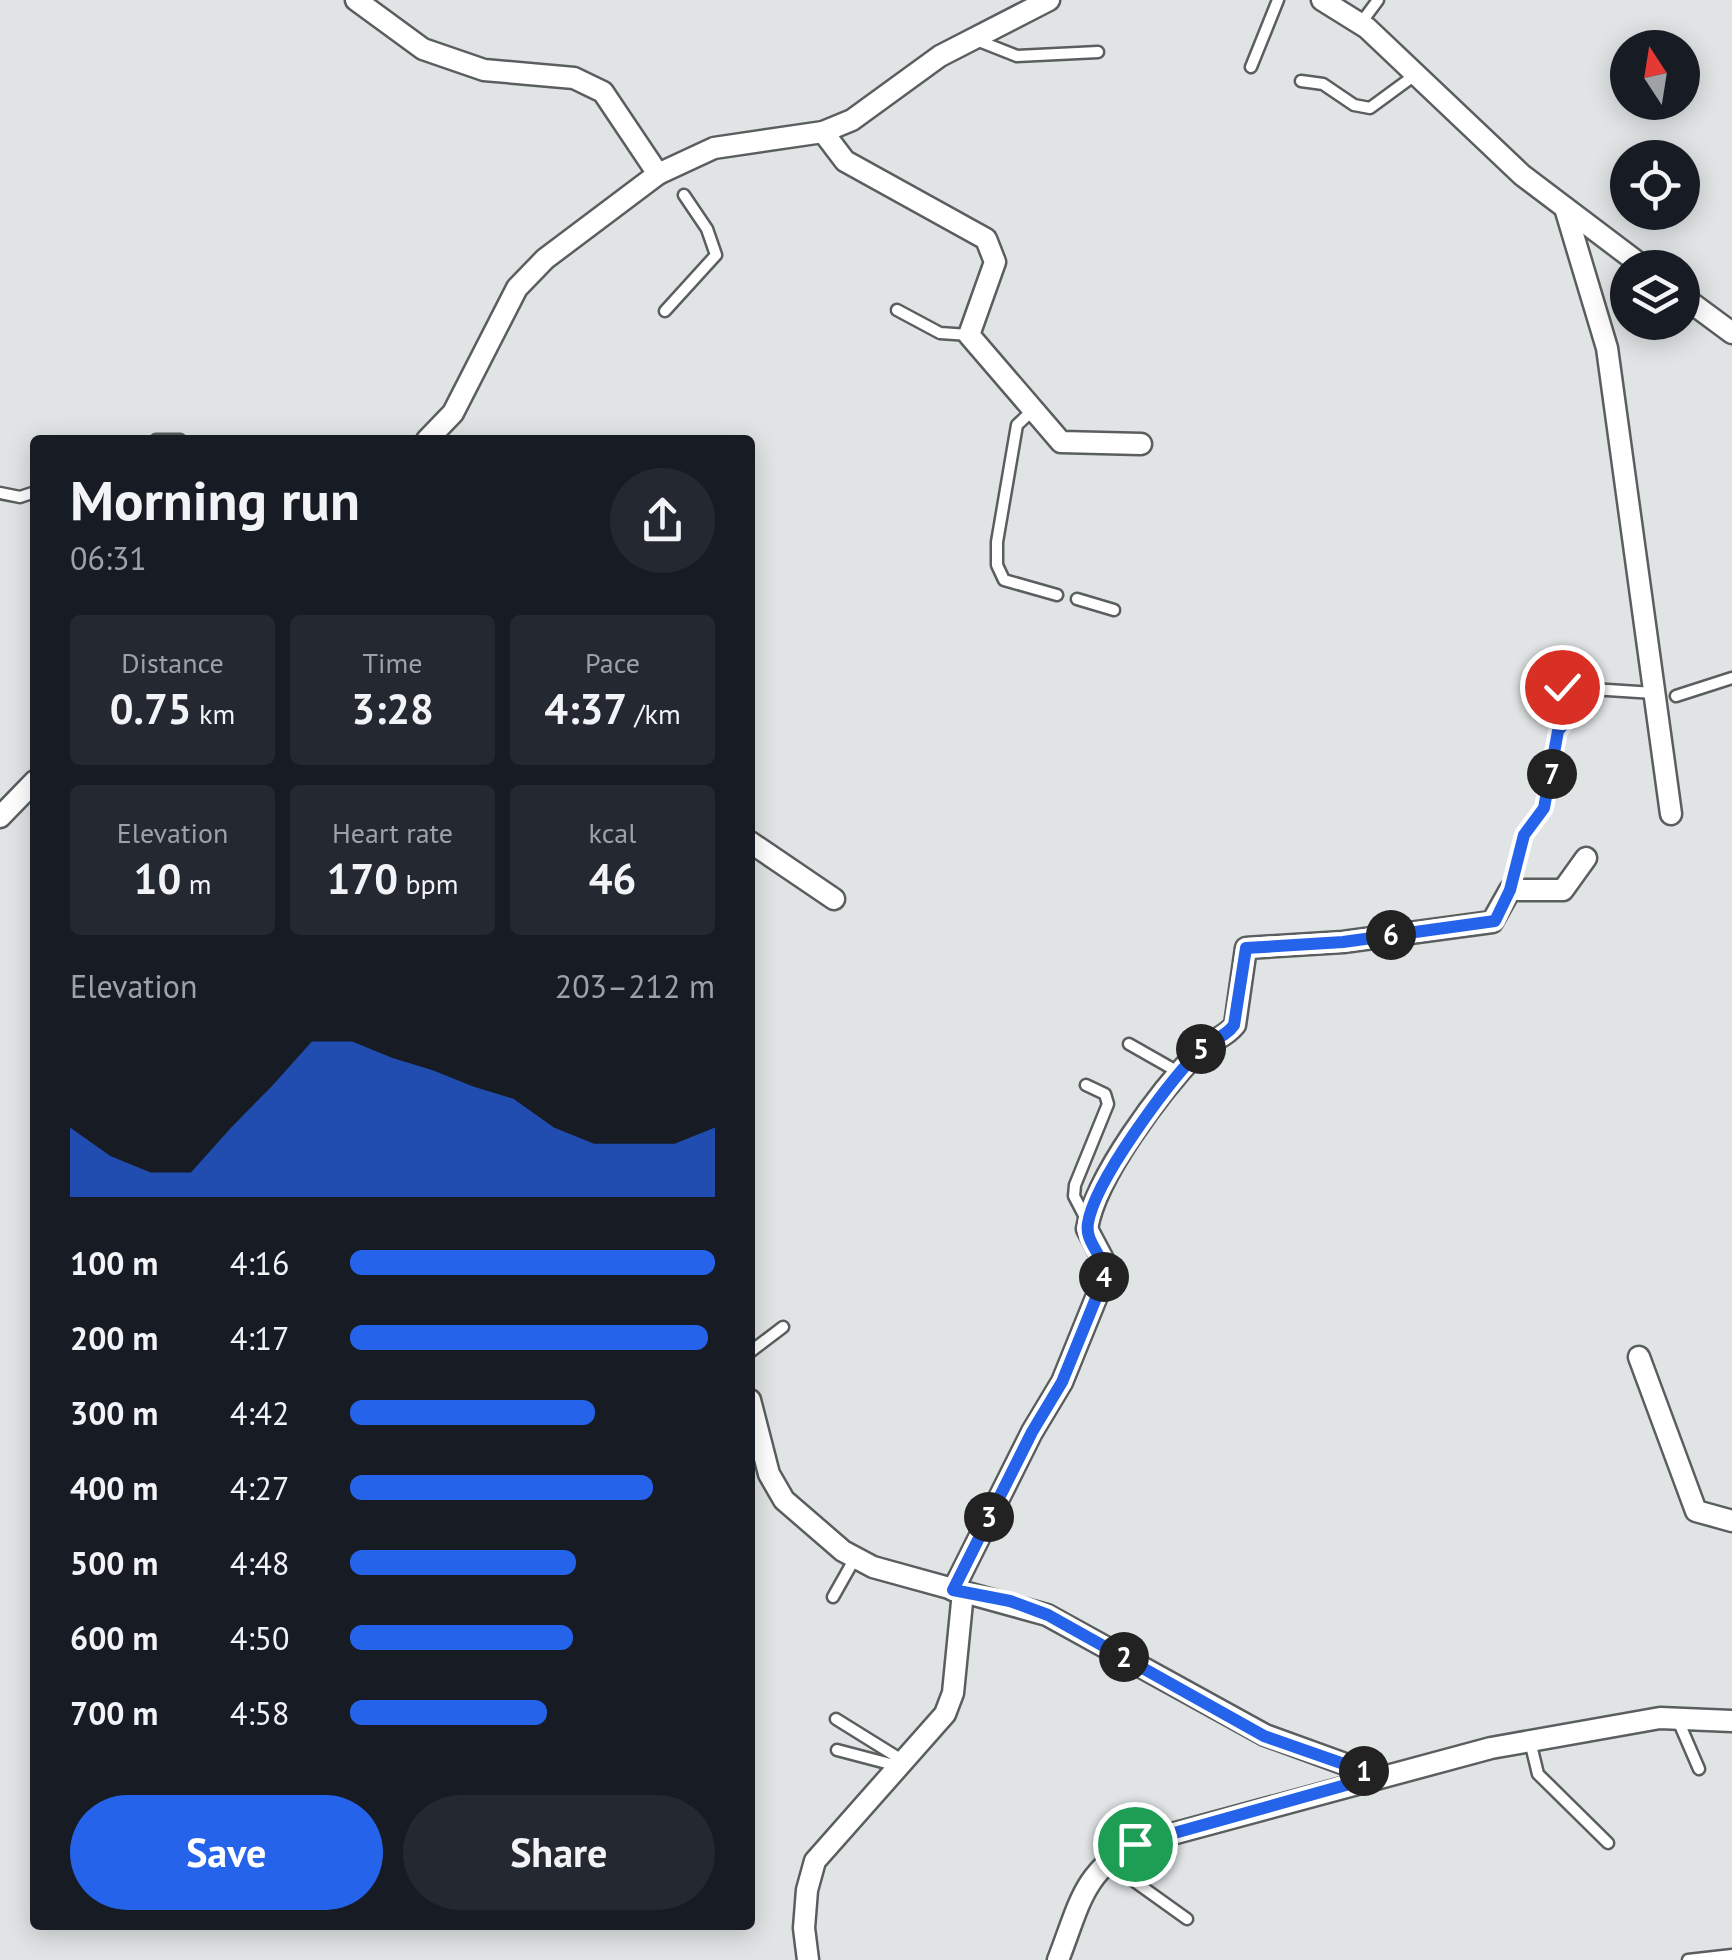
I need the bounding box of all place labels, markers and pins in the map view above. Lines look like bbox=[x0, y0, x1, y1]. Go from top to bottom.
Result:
pin bbox=[1520, 645, 1605, 730]
pin: 7 bbox=[1527, 749, 1577, 799]
pin: 6 bbox=[1366, 910, 1416, 960]
pin: 5 bbox=[1176, 1024, 1226, 1074]
pin: 4 bbox=[1079, 1252, 1129, 1302]
pin: 3 bbox=[964, 1492, 1014, 1542]
pin: 2 bbox=[1099, 1632, 1149, 1682]
pin: 1 bbox=[1339, 1746, 1389, 1796]
pin bbox=[1093, 1802, 1178, 1887]

